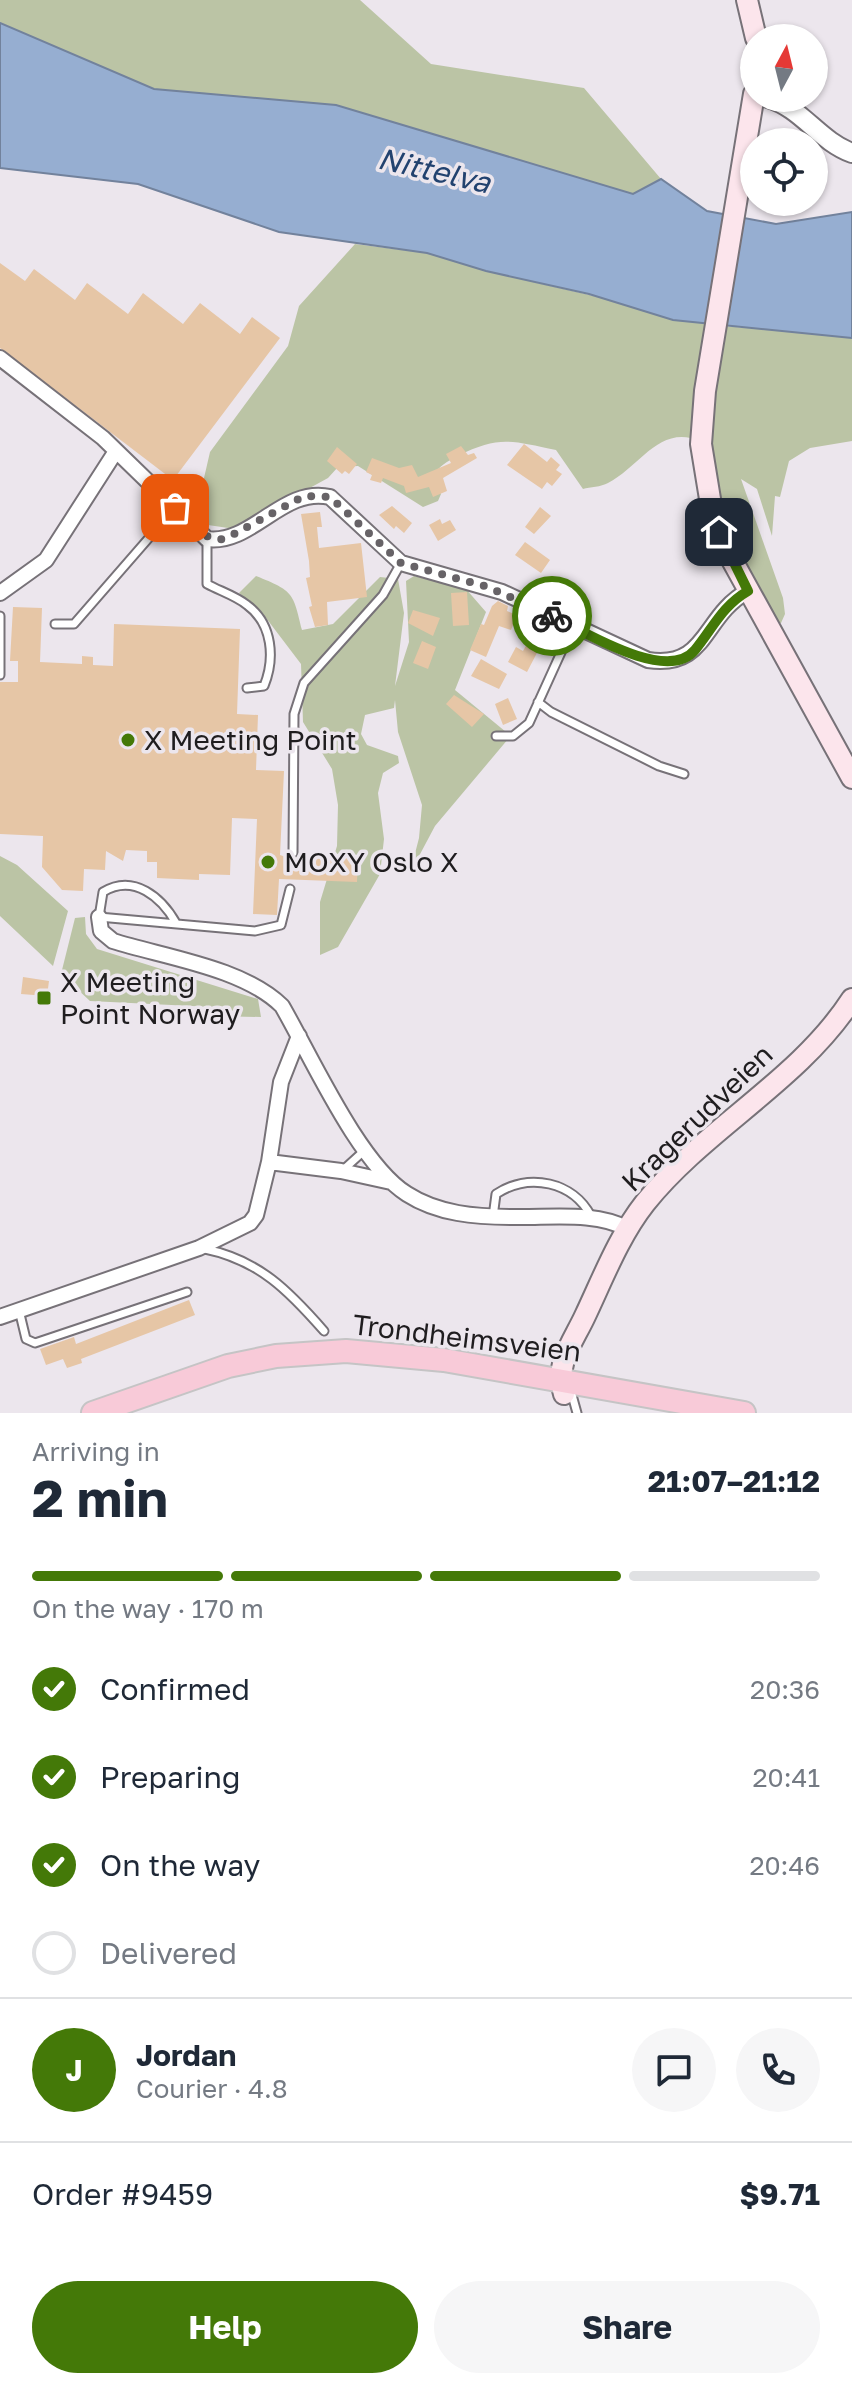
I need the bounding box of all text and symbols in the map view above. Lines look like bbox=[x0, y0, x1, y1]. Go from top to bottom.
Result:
north arrow bbox=[740, 24, 828, 112]
map controls bbox=[740, 24, 828, 216]
button: locate bbox=[740, 128, 828, 216]
water label: Nittelva bbox=[375, 140, 495, 201]
pin bbox=[141, 474, 209, 542]
icon: bag bbox=[153, 486, 197, 530]
pin bbox=[685, 498, 753, 566]
icon: home bbox=[697, 510, 741, 554]
courier bbox=[512, 576, 592, 656]
icon: bike bbox=[530, 594, 574, 638]
place label: X Meeting Point bbox=[144, 723, 357, 756]
marker: X Meeting Point bbox=[119, 731, 137, 749]
place label: MOXY Oslo X bbox=[284, 845, 458, 878]
marker: MOXY Oslo X bbox=[259, 853, 277, 871]
place label: X Meeting Point Norway bbox=[60, 965, 240, 1030]
marker: X Meeting Point Norway bbox=[35, 989, 53, 1007]
street label: Kragerudveien bbox=[614, 1037, 779, 1198]
street label: Trondheimsveien bbox=[351, 1307, 583, 1368]
text: Arriving in bbox=[32, 1436, 160, 1467]
text: 21:07–21:12 bbox=[648, 1463, 820, 1499]
text: 2 min bbox=[32, 1466, 168, 1528]
text: On the way · 170 m bbox=[32, 1593, 264, 1624]
icon: check bbox=[32, 1667, 76, 1711]
text: Confirmed bbox=[100, 1671, 250, 1707]
text: 20:36 bbox=[750, 1674, 820, 1705]
icon: check bbox=[32, 1755, 76, 1799]
text: Preparing bbox=[100, 1759, 241, 1795]
text: 20:41 bbox=[753, 1762, 820, 1793]
icon: check bbox=[32, 1843, 76, 1887]
text: On the way bbox=[100, 1847, 260, 1883]
text: 20:46 bbox=[749, 1850, 820, 1881]
text: Delivered bbox=[100, 1935, 237, 1971]
button: chat bbox=[632, 2028, 716, 2112]
button: phone bbox=[736, 2028, 820, 2112]
text: Jordan bbox=[136, 2037, 236, 2073]
text: J bbox=[65, 2052, 83, 2088]
text: Courier · 4.8 bbox=[136, 2073, 288, 2104]
text: Order #9459 bbox=[32, 2176, 213, 2212]
text: $9.71 bbox=[739, 2176, 820, 2212]
button: Help bbox=[32, 2281, 418, 2373]
button: Share bbox=[434, 2281, 820, 2373]

